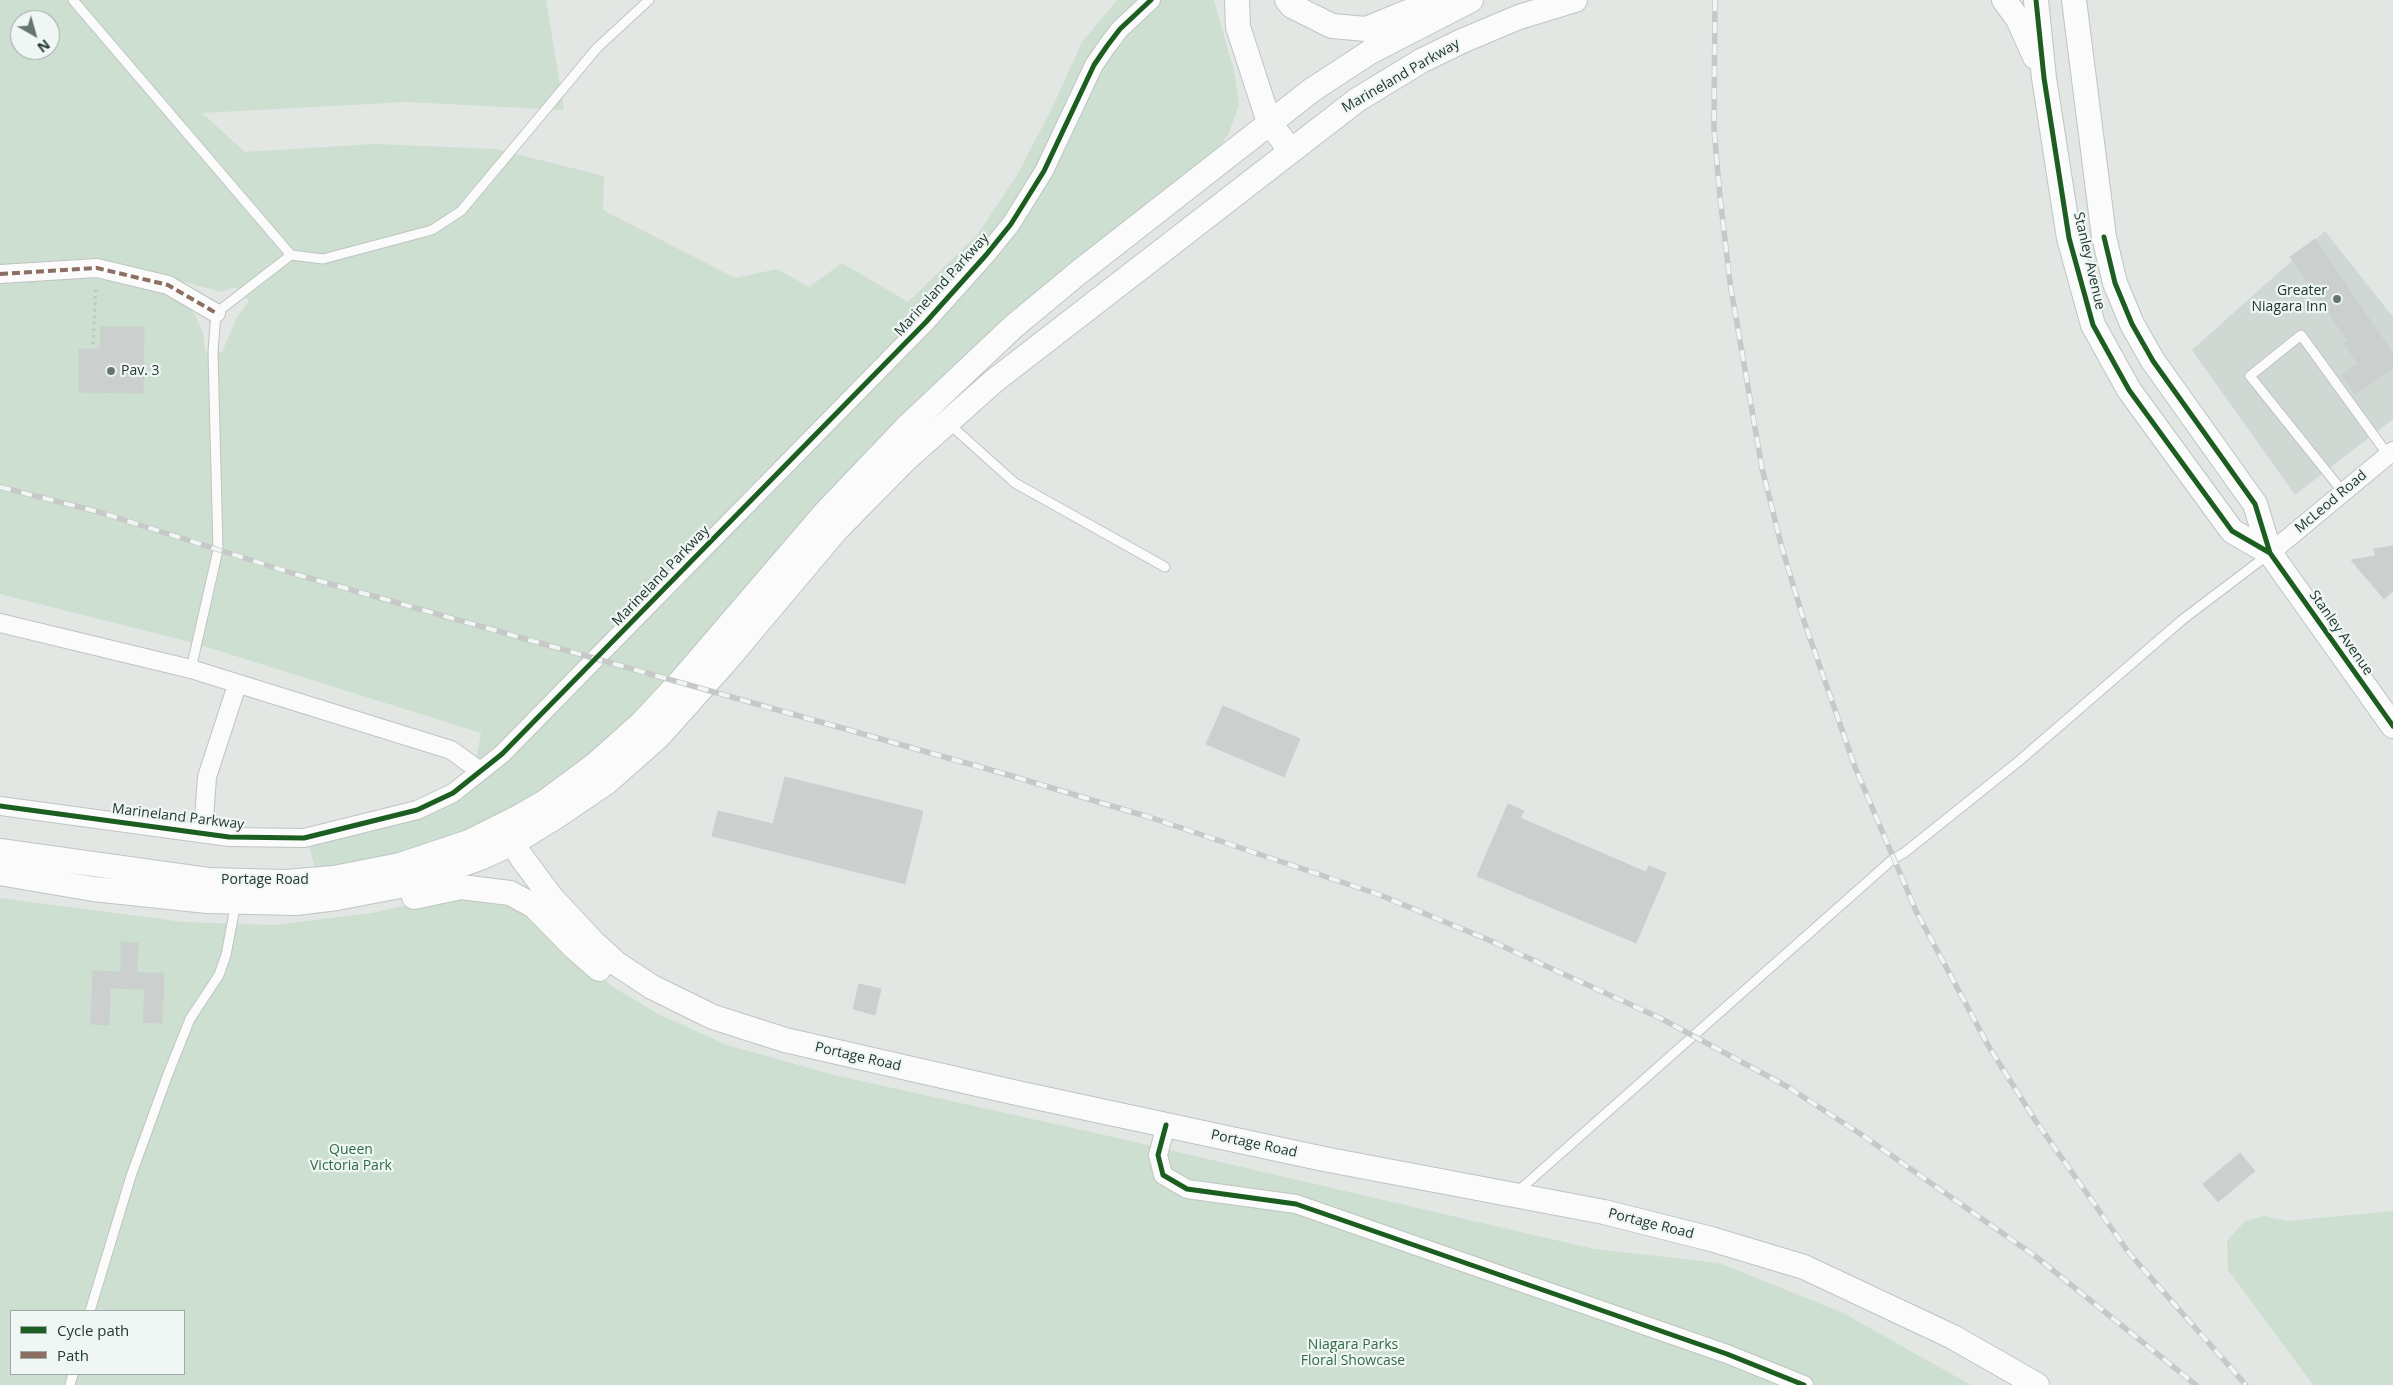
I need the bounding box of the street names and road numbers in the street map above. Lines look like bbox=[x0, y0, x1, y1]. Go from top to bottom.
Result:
street label: Marineland Parkway bbox=[1339, 35, 1463, 117]
street label: Stanley Avenue bbox=[2070, 210, 2108, 312]
street label: Marineland Parkway bbox=[891, 230, 993, 340]
street label: McLeod Road bbox=[2292, 467, 2370, 537]
street label: Marineland Parkway bbox=[609, 522, 713, 630]
street label: Stanley Avenue bbox=[2305, 587, 2377, 679]
street label: Marineland Parkway bbox=[111, 801, 245, 833]
street label: Portage Road bbox=[221, 872, 309, 888]
street label: Portage Road bbox=[813, 1039, 903, 1075]
street label: Portage Road bbox=[1209, 1127, 1299, 1161]
street label: Portage Road bbox=[1606, 1205, 1696, 1243]

